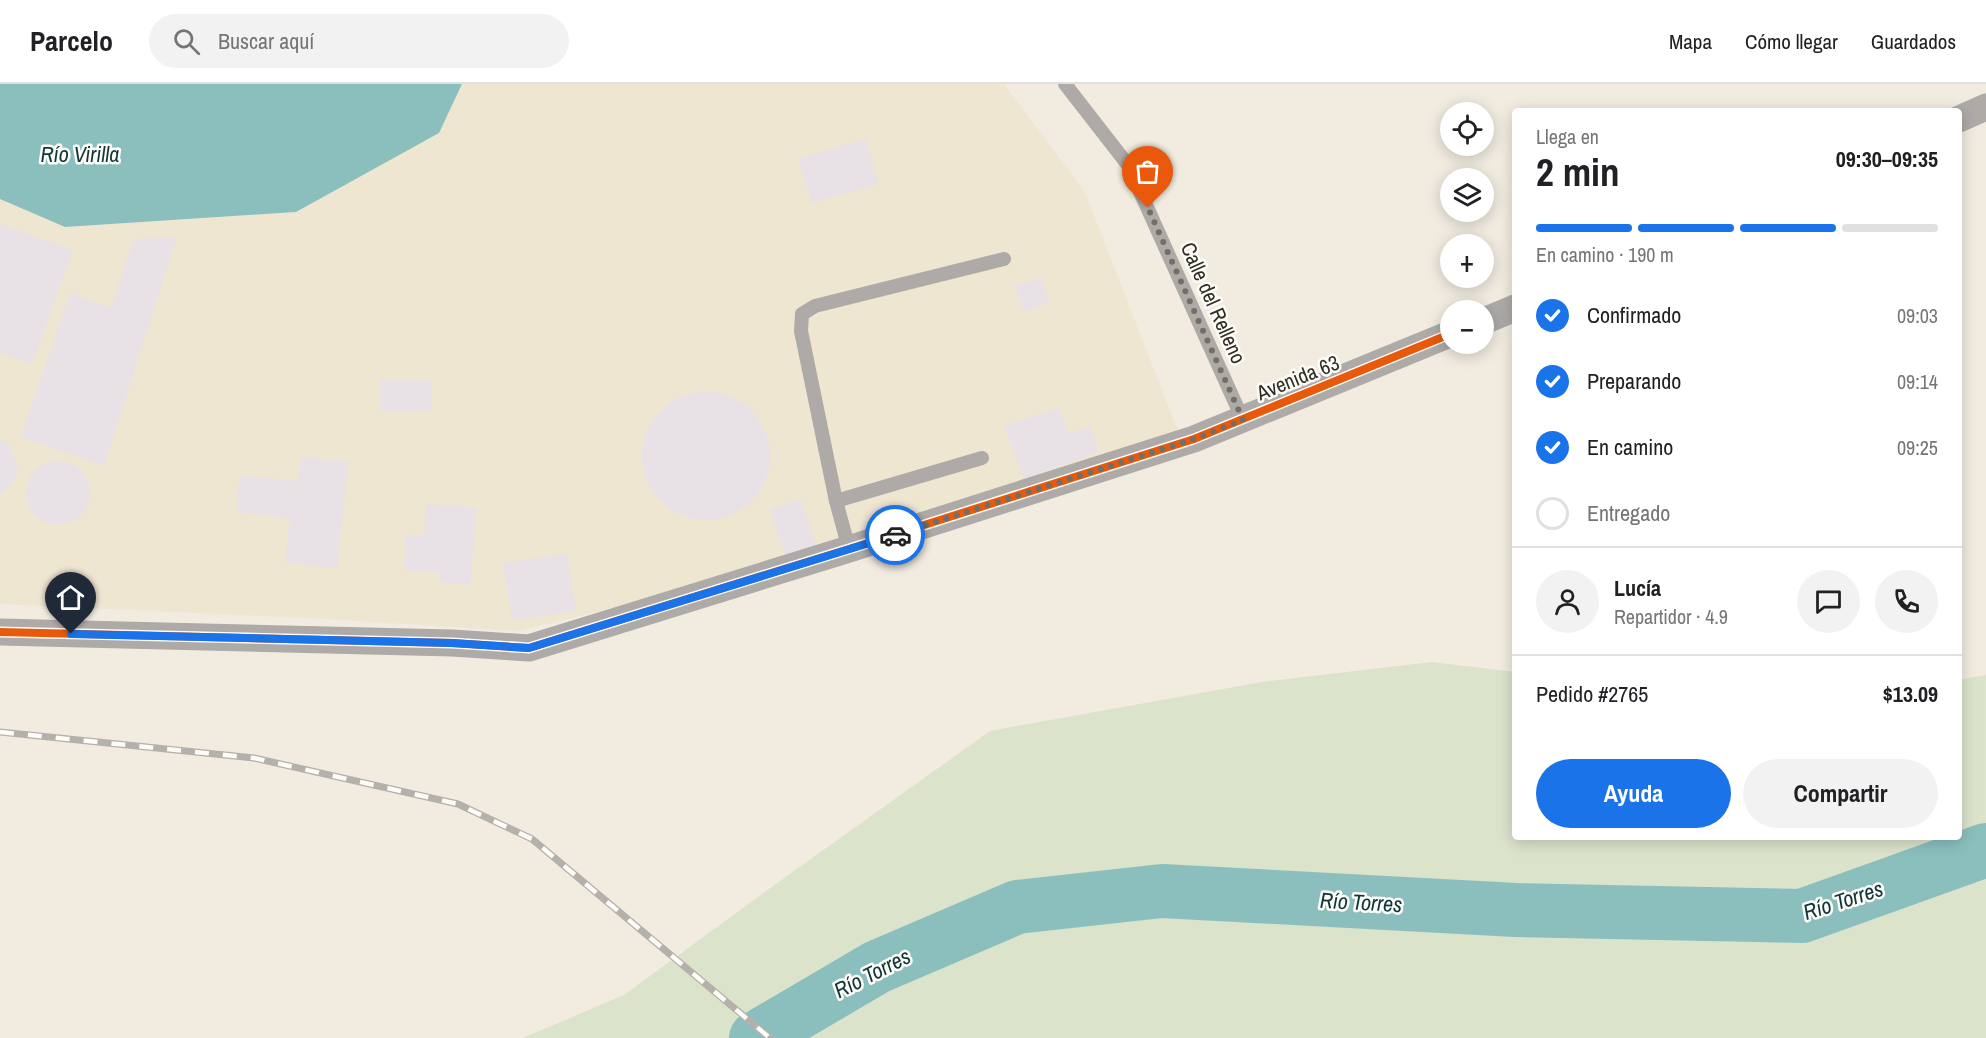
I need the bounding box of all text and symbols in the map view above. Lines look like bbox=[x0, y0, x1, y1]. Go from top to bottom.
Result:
search box bbox=[149, 14, 569, 68]
text: Parcelo bbox=[30, 22, 113, 60]
icon: search bbox=[170, 25, 203, 58]
text: Buscar aquí bbox=[218, 26, 314, 56]
text: Mapa bbox=[1669, 27, 1712, 56]
text: Cómo llegar bbox=[1745, 27, 1838, 56]
text: Guardados bbox=[1871, 27, 1956, 56]
map controls bbox=[1440, 102, 1494, 354]
button: locate bbox=[1440, 102, 1494, 156]
text: Llega en bbox=[1536, 123, 1599, 150]
water label: Río Virilla bbox=[41, 139, 119, 169]
text: 09:30–09:35 bbox=[1836, 144, 1938, 174]
pin bbox=[1122, 146, 1173, 208]
text: 2 min bbox=[1536, 146, 1620, 198]
icon: bag bbox=[1131, 155, 1164, 188]
button: layers bbox=[1440, 168, 1494, 222]
button: + bbox=[1440, 234, 1494, 288]
street label: Calle del Relleno bbox=[1174, 237, 1253, 368]
text: En camino · 190 m bbox=[1536, 241, 1674, 268]
icon: check bbox=[1536, 299, 1569, 332]
button: − bbox=[1440, 300, 1494, 354]
text: Confirmado bbox=[1587, 300, 1681, 330]
text: 09:03 bbox=[1897, 302, 1938, 329]
street label: Avenida 63 bbox=[1251, 348, 1344, 408]
icon: check bbox=[1536, 365, 1569, 398]
text: Preparando bbox=[1587, 366, 1681, 396]
text: 09:14 bbox=[1897, 368, 1938, 395]
icon: check bbox=[1536, 431, 1569, 464]
text: En camino bbox=[1587, 432, 1673, 462]
text: 09:25 bbox=[1897, 434, 1938, 461]
text: Entregado bbox=[1587, 498, 1670, 528]
courier bbox=[865, 505, 925, 565]
icon: car bbox=[879, 519, 912, 552]
button: person bbox=[1536, 570, 1599, 633]
button: chat bbox=[1797, 570, 1860, 633]
button: phone bbox=[1875, 570, 1938, 633]
pin bbox=[45, 572, 96, 634]
text: Lucía bbox=[1614, 573, 1661, 603]
icon: home bbox=[54, 581, 87, 614]
text: Repartidor · 4.9 bbox=[1614, 603, 1728, 630]
text: Pedido #2765 bbox=[1536, 679, 1648, 709]
text: $13.09 bbox=[1883, 679, 1938, 709]
button: Ayuda bbox=[1536, 759, 1731, 828]
button: Compartir bbox=[1743, 759, 1938, 828]
water label: Río Torres bbox=[1799, 873, 1887, 927]
water label: Río Torres bbox=[1319, 885, 1403, 919]
water label: Río Torres bbox=[828, 941, 916, 1005]

